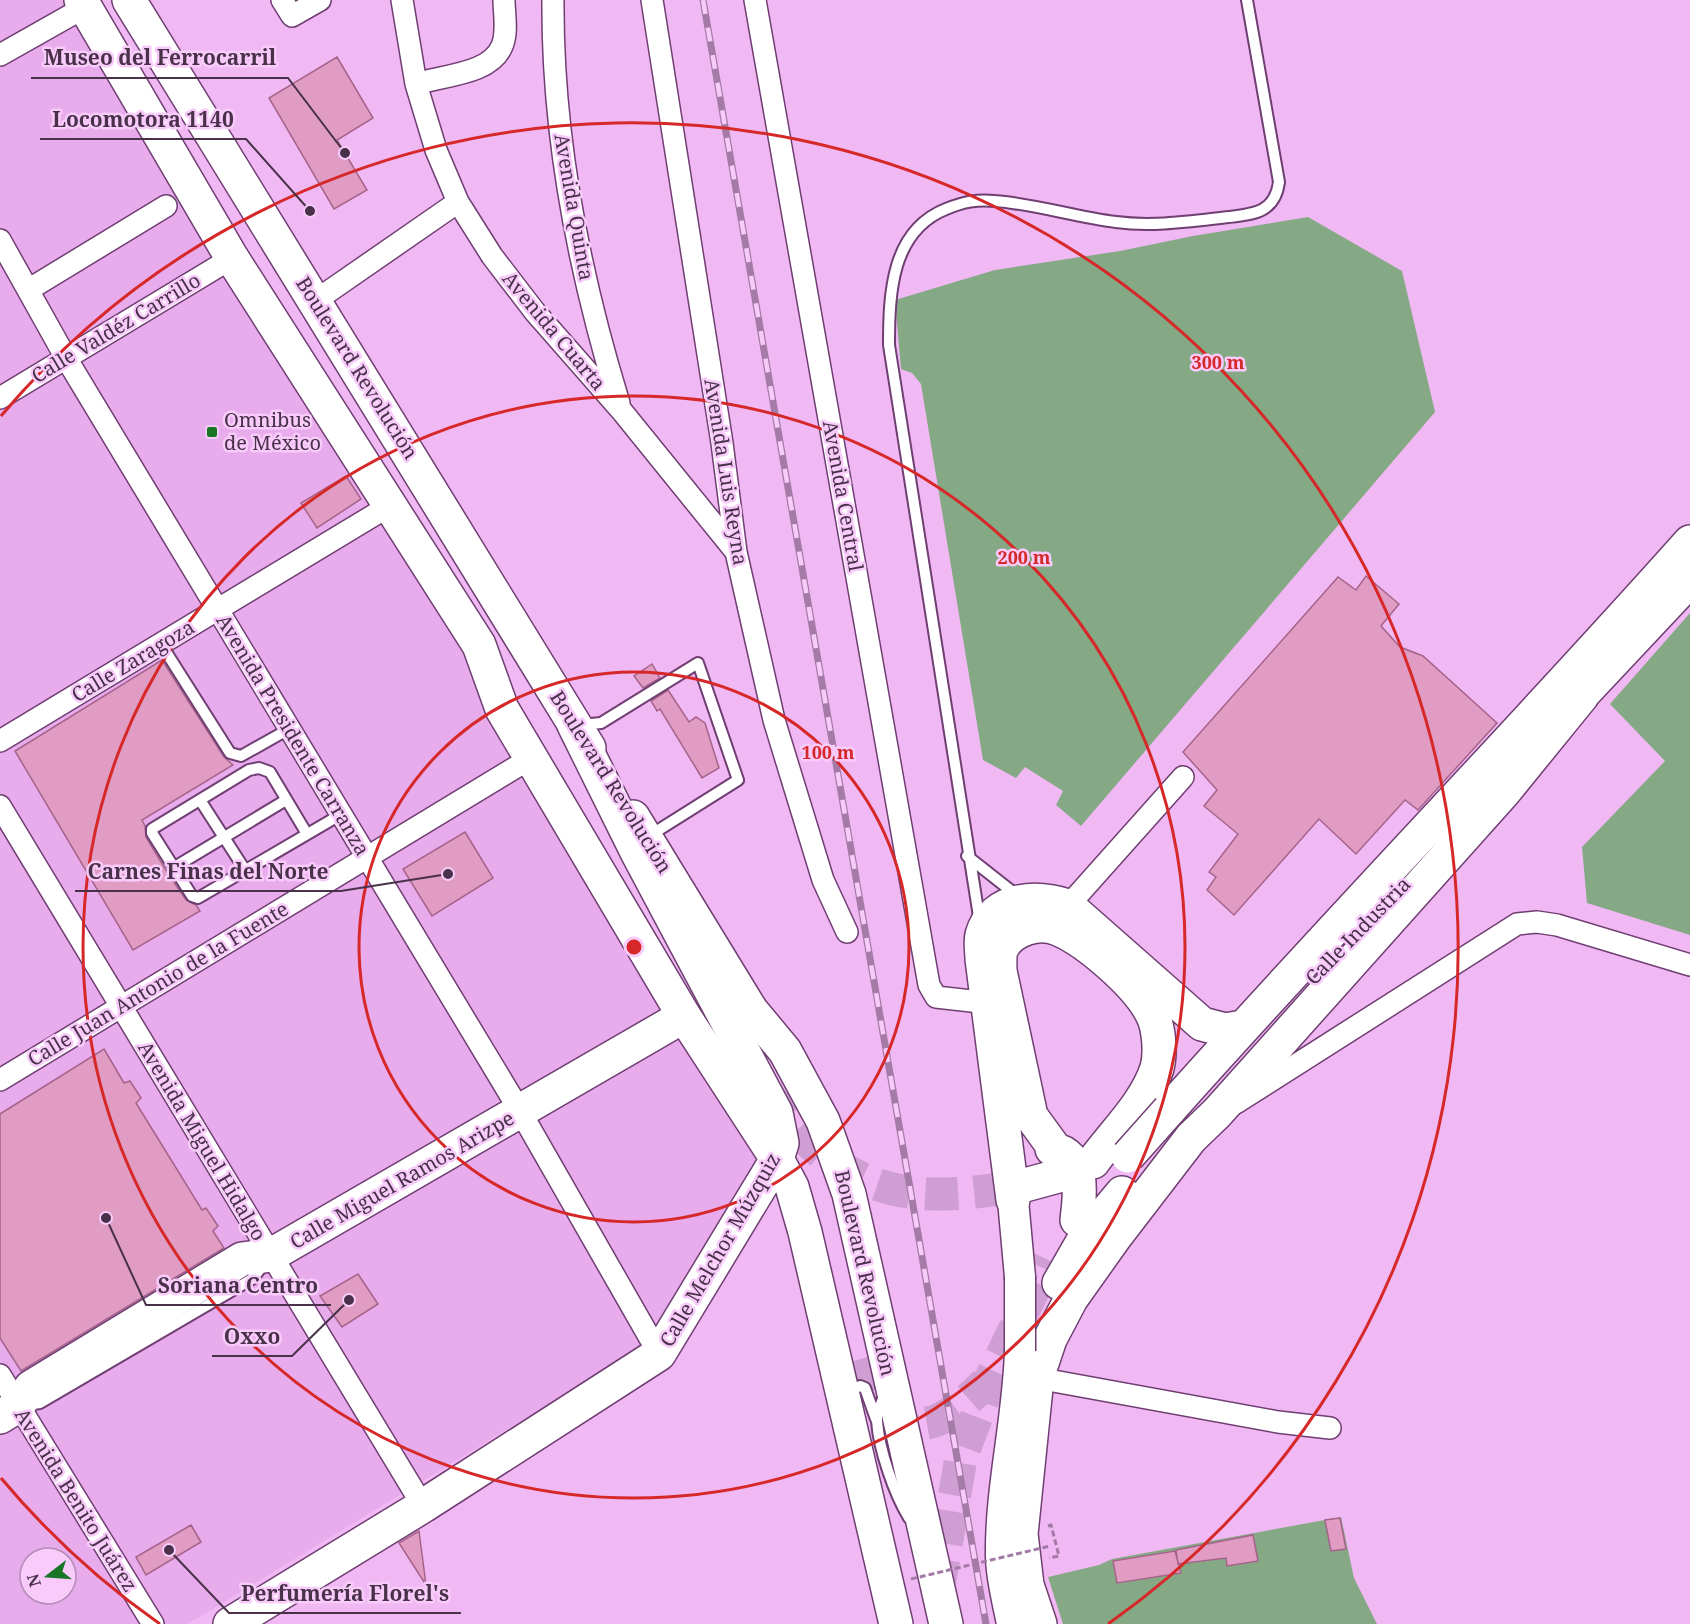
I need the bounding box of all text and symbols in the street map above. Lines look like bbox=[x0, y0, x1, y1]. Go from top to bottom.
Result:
callout: Museo del Ferrocarril bbox=[31, 39, 288, 78]
text: Museo del Ferrocarril bbox=[44, 43, 277, 71]
callout: Locomotora 1140 bbox=[40, 100, 246, 139]
text: Locomotora 1140 bbox=[52, 105, 234, 133]
street label: Avenida Quinta bbox=[548, 132, 601, 282]
street label: Calle Valdéz Carrillo bbox=[26, 266, 205, 389]
street label: Avenida Cuarta bbox=[497, 266, 612, 396]
street label: Boulevard Revolución bbox=[290, 271, 425, 464]
text: 300 m bbox=[1192, 350, 1245, 374]
street label: Avenida Luis Reyna bbox=[698, 377, 755, 567]
place label: Omnibus de México bbox=[224, 406, 321, 456]
street label: Avenida Central bbox=[817, 418, 870, 573]
marker: Omnibus de México bbox=[205, 425, 219, 439]
text: 200 m bbox=[998, 545, 1051, 569]
street label: Avenida Presidente Carranza bbox=[210, 609, 376, 861]
street label: Calle Zaragoza bbox=[66, 613, 199, 708]
street label: Boulevard Revolución bbox=[544, 685, 679, 878]
text: 100 m bbox=[802, 740, 855, 764]
callout: Carnes Finas del Norte bbox=[75, 852, 341, 891]
text: Carnes Finas del Norte bbox=[87, 857, 329, 885]
street label: Calle Industria bbox=[1299, 871, 1416, 990]
street label: Calle Juan Antonio de la Fuente bbox=[22, 895, 293, 1072]
centre of rings bbox=[624, 937, 644, 957]
street label: Avenida Miguel Hidalgo bbox=[132, 1036, 273, 1246]
street label: Calle Miguel Ramos Arizpe bbox=[285, 1104, 519, 1255]
street label: Calle Melchor Múzquiz bbox=[653, 1148, 786, 1352]
street label: Boulevard Revolución bbox=[829, 1167, 902, 1379]
callout: Soriana Centro bbox=[146, 1266, 331, 1305]
text: Soriana Centro bbox=[158, 1271, 318, 1299]
callout: Oxxo bbox=[212, 1317, 292, 1356]
text: Oxxo bbox=[224, 1322, 280, 1350]
street label: Avenida Benito Juárez bbox=[9, 1403, 144, 1597]
north arrow bbox=[18, 1546, 78, 1606]
text: N bbox=[21, 1571, 46, 1590]
callout: Perfumería Florel's bbox=[229, 1574, 461, 1613]
text: Perfumería Florel's bbox=[241, 1579, 449, 1607]

